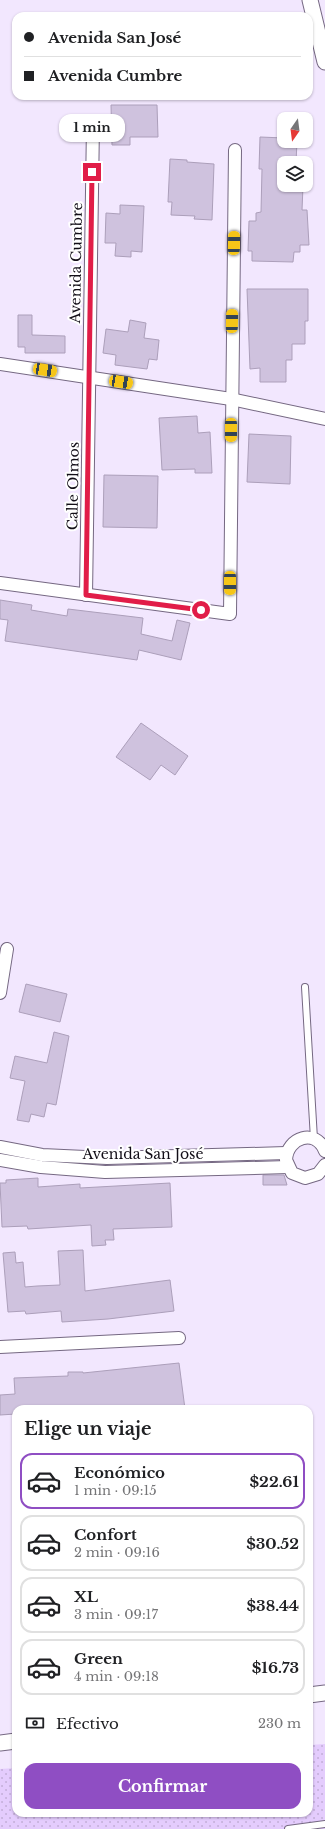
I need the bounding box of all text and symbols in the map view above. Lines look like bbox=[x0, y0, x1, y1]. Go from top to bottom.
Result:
text: Avenida San José bbox=[48, 28, 181, 47]
text: Avenida Cumbre bbox=[48, 66, 182, 85]
north arrow bbox=[277, 112, 313, 148]
map controls bbox=[277, 112, 313, 192]
callout: 1 min bbox=[59, 114, 125, 142]
text: 1 min bbox=[73, 119, 111, 136]
button: layers bbox=[277, 156, 313, 192]
route end bbox=[83, 163, 101, 181]
street label: Avenida Cumbre bbox=[66, 202, 86, 325]
car bbox=[228, 231, 240, 255]
car bbox=[226, 309, 238, 333]
car bbox=[32, 362, 58, 378]
car bbox=[108, 374, 134, 390]
car bbox=[225, 418, 237, 442]
street label: Calle Olmos bbox=[63, 442, 83, 530]
car bbox=[224, 571, 236, 595]
route start bbox=[192, 601, 210, 619]
street label: Avenida San José bbox=[82, 1145, 203, 1163]
text: Elige un viaje bbox=[24, 1418, 151, 1440]
icon: car bbox=[26, 1463, 62, 1499]
text: Económico bbox=[74, 1463, 165, 1482]
text: $22.61 bbox=[249, 1472, 299, 1491]
text: 1 min · 09:15 bbox=[74, 1482, 157, 1499]
icon: car bbox=[26, 1525, 62, 1561]
text: Confort bbox=[74, 1525, 137, 1544]
text: $30.52 bbox=[246, 1534, 299, 1553]
text: 2 min · 09:16 bbox=[74, 1544, 160, 1561]
icon: car bbox=[26, 1587, 62, 1623]
text: XL bbox=[74, 1587, 98, 1606]
text: $38.44 bbox=[246, 1596, 299, 1615]
text: 3 min · 09:17 bbox=[74, 1606, 158, 1623]
icon: car bbox=[26, 1649, 62, 1685]
text: Green bbox=[74, 1649, 123, 1668]
text: $16.73 bbox=[252, 1658, 299, 1677]
text: 4 min · 09:18 bbox=[74, 1668, 159, 1685]
icon: cash bbox=[24, 1712, 46, 1734]
text: Efectivo bbox=[56, 1714, 119, 1733]
text: 230 m bbox=[258, 1715, 301, 1732]
button: Confirmar bbox=[24, 1763, 301, 1809]

